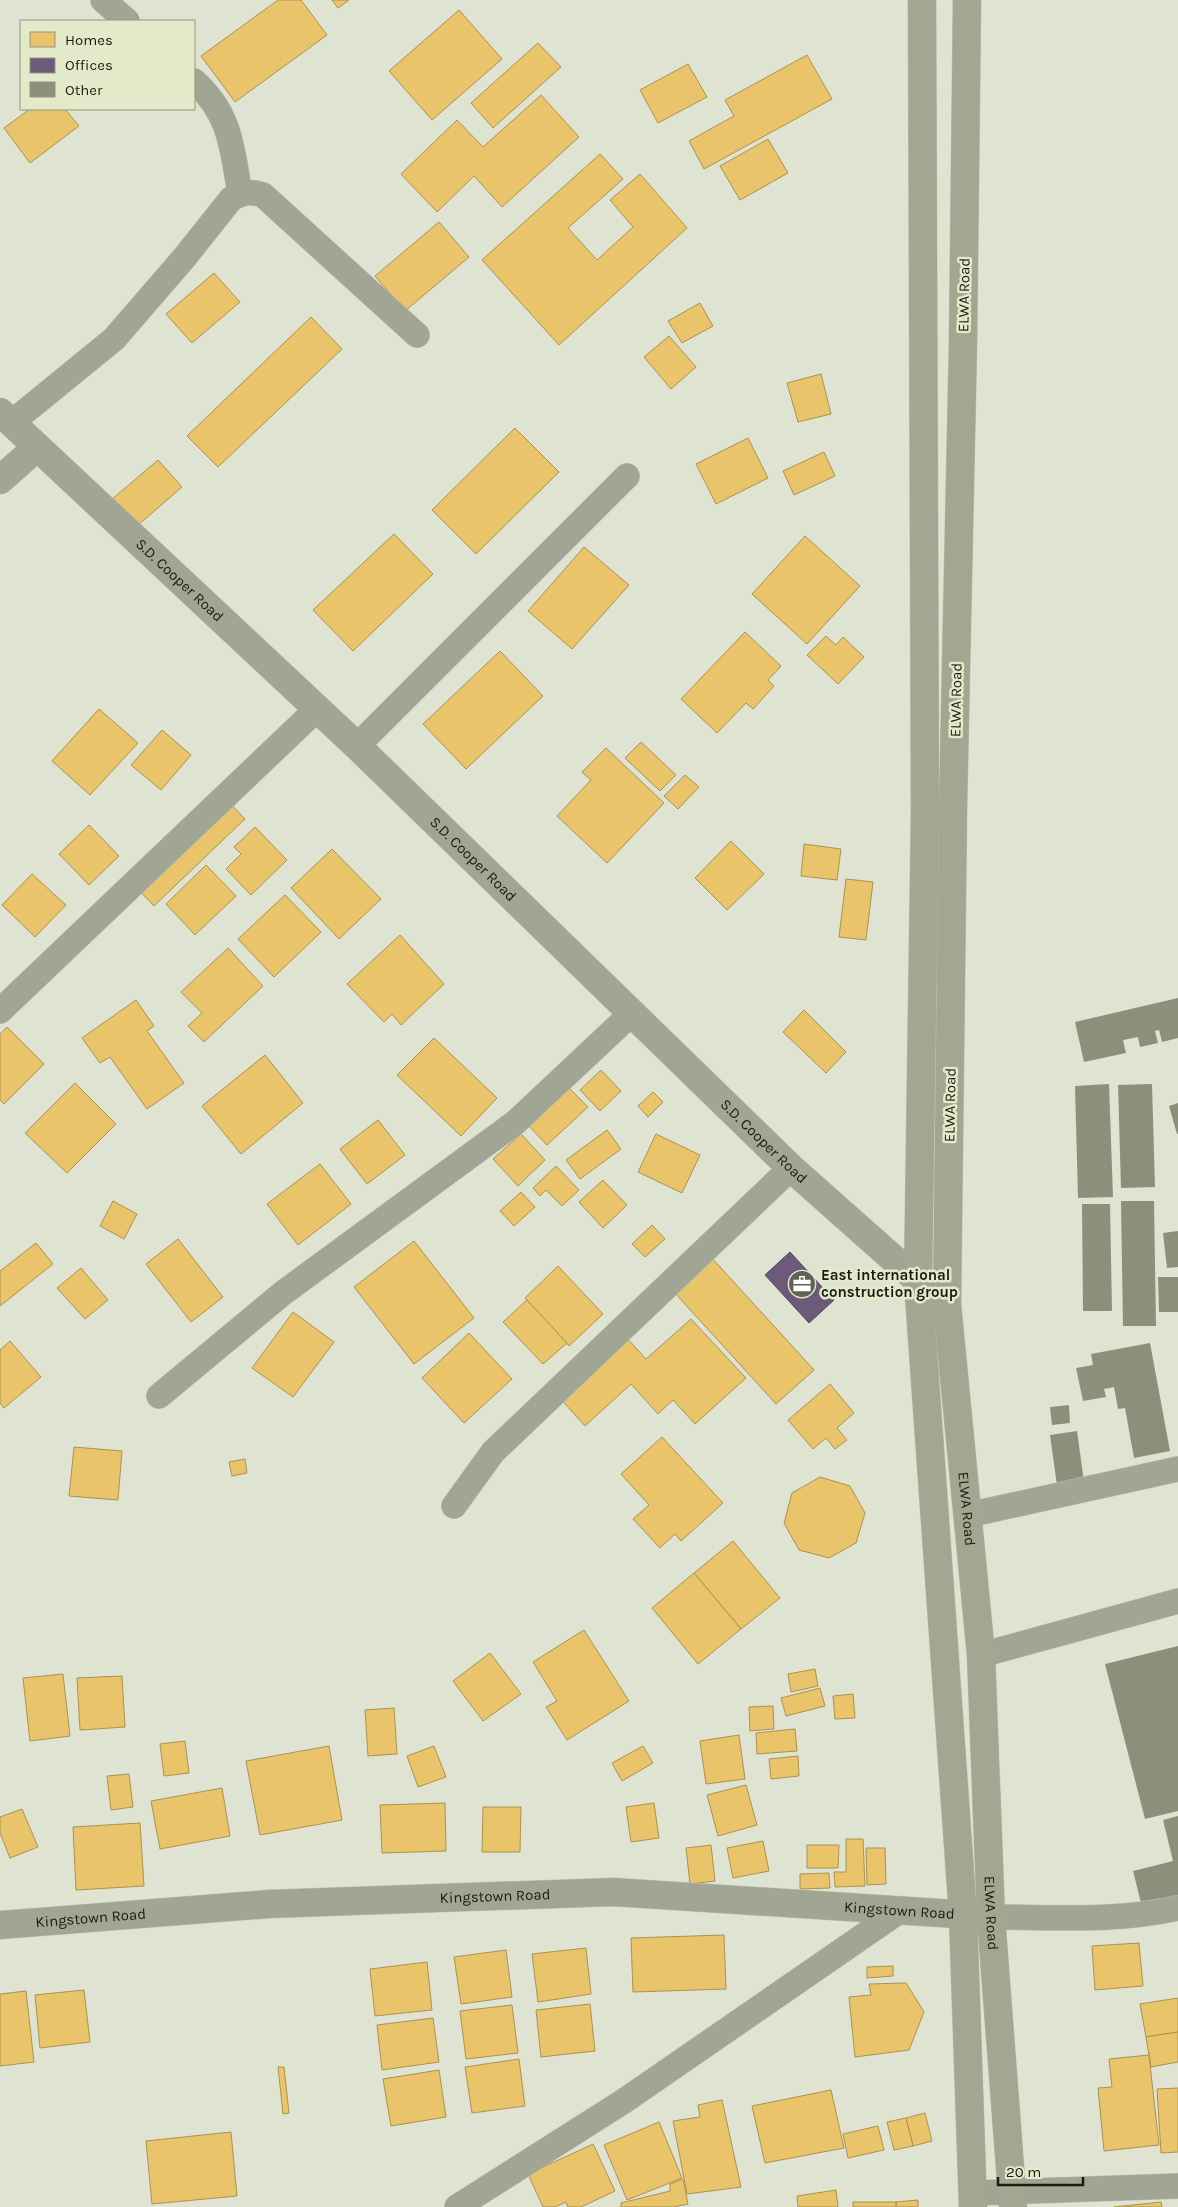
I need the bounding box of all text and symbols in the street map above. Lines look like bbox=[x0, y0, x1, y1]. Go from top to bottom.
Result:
legend bbox=[20, 20, 195, 110]
text: Homes bbox=[65, 31, 113, 49]
text: Offices bbox=[65, 56, 113, 74]
text: Other bbox=[65, 81, 103, 99]
street label: ELWA Road bbox=[954, 258, 974, 332]
street label: S.D. Cooper Road bbox=[132, 535, 227, 625]
street label: ELWA Road bbox=[946, 663, 966, 737]
street label: S.D. Cooper Road bbox=[426, 813, 520, 905]
street label: ELWA Road bbox=[940, 1068, 960, 1142]
street label: S.D. Cooper Road bbox=[717, 1095, 811, 1187]
place label: East international construction group bbox=[821, 1266, 958, 1301]
office icon: East international construction group bbox=[787, 1269, 817, 1299]
street label: ELWA Road bbox=[954, 1471, 979, 1547]
street label: ELWA Road bbox=[980, 1875, 1002, 1951]
street label: Kingstown Road bbox=[439, 1885, 551, 1907]
street label: Kingstown Road bbox=[843, 1898, 955, 1923]
street label: Kingstown Road bbox=[35, 1905, 147, 1931]
scale bar bbox=[998, 2154, 1083, 2186]
text: 20 m bbox=[1006, 2163, 1041, 2181]

